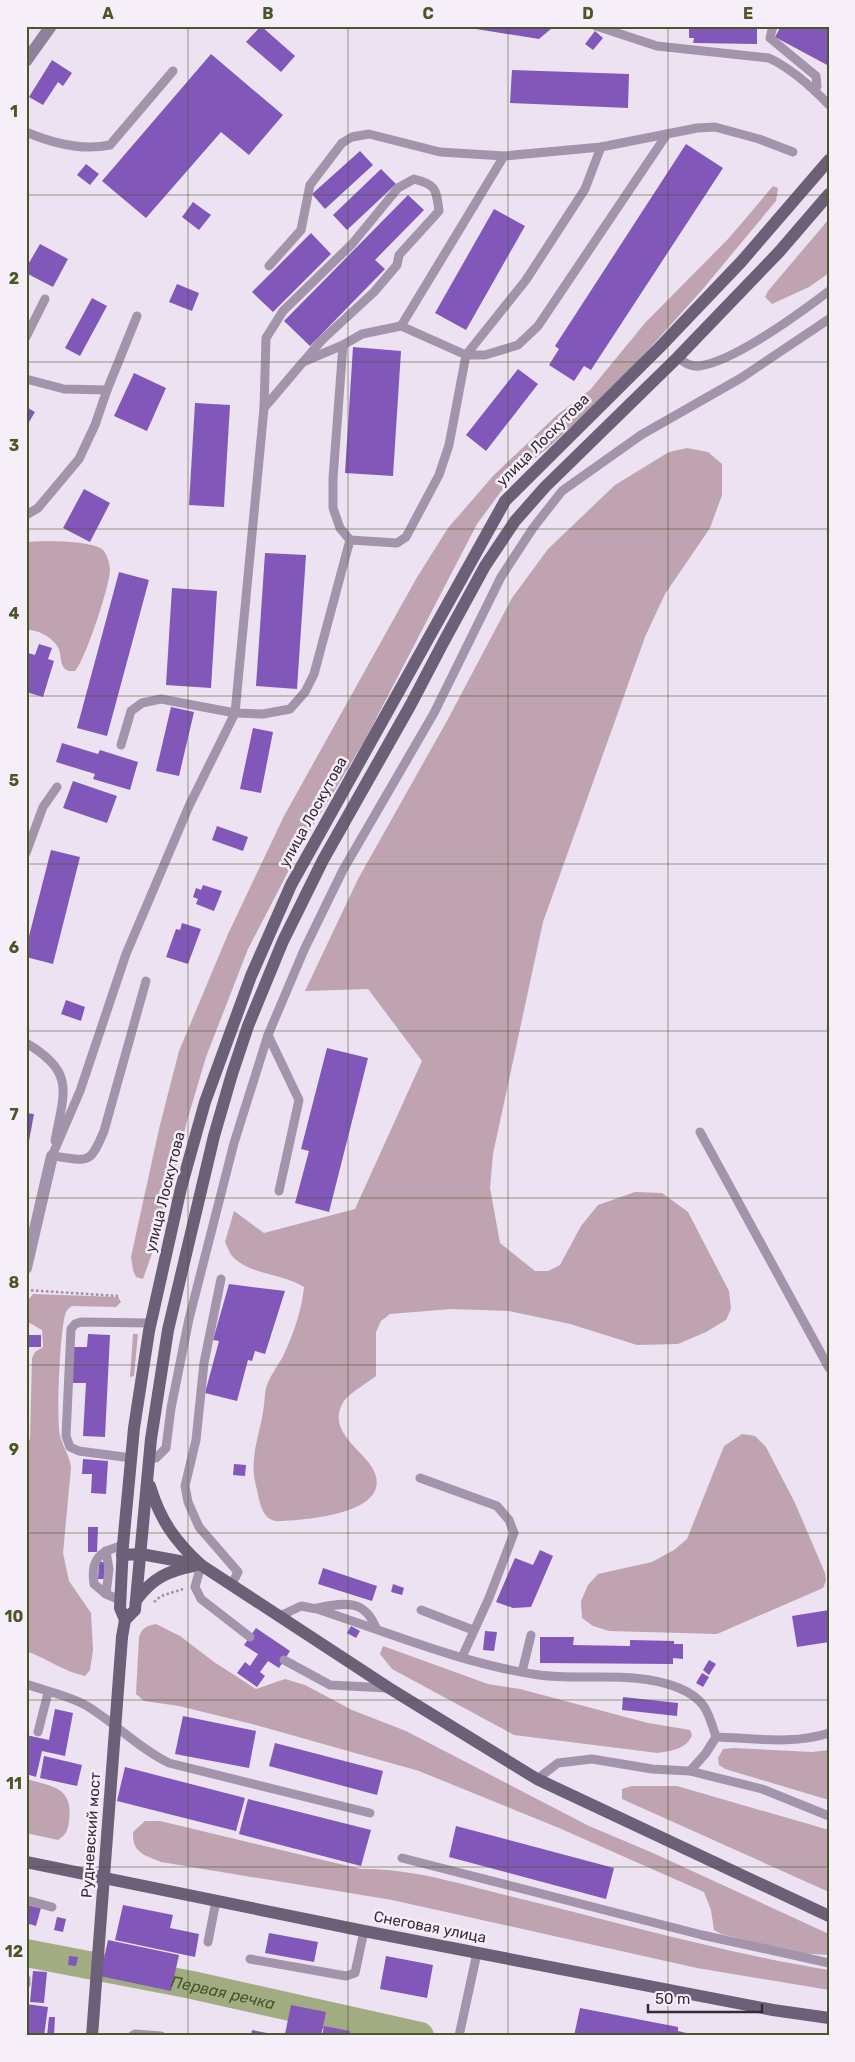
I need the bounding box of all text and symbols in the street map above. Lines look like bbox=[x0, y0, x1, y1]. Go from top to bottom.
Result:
text: A bbox=[102, 4, 114, 23]
text: B bbox=[262, 4, 274, 23]
text: C bbox=[422, 4, 434, 23]
text: D bbox=[582, 4, 594, 23]
text: E bbox=[743, 4, 753, 23]
text: 1 bbox=[10, 102, 18, 121]
text: 2 bbox=[9, 269, 19, 288]
street label: улица Лоскутова bbox=[493, 390, 593, 490]
text: 3 bbox=[9, 436, 19, 455]
text: 4 bbox=[9, 604, 20, 623]
street label: улица Лоскутова bbox=[275, 754, 351, 870]
text: 5 bbox=[9, 771, 19, 790]
text: 6 bbox=[9, 938, 19, 957]
text: 7 bbox=[9, 1105, 19, 1124]
street label: улица Лоскутова bbox=[141, 1130, 189, 1254]
text: 8 bbox=[9, 1273, 20, 1292]
text: 9 bbox=[9, 1440, 19, 1459]
text: 10 bbox=[5, 1607, 24, 1626]
street label: Рудневский мост bbox=[78, 1771, 104, 1898]
text: 11 bbox=[6, 1774, 22, 1793]
street label: Снеговая улица bbox=[372, 1907, 488, 1947]
text: 12 bbox=[5, 1942, 23, 1961]
water label: Первая речка bbox=[169, 1972, 277, 2013]
scale bar bbox=[648, 1982, 761, 2014]
text: 50 m bbox=[655, 1990, 690, 2008]

